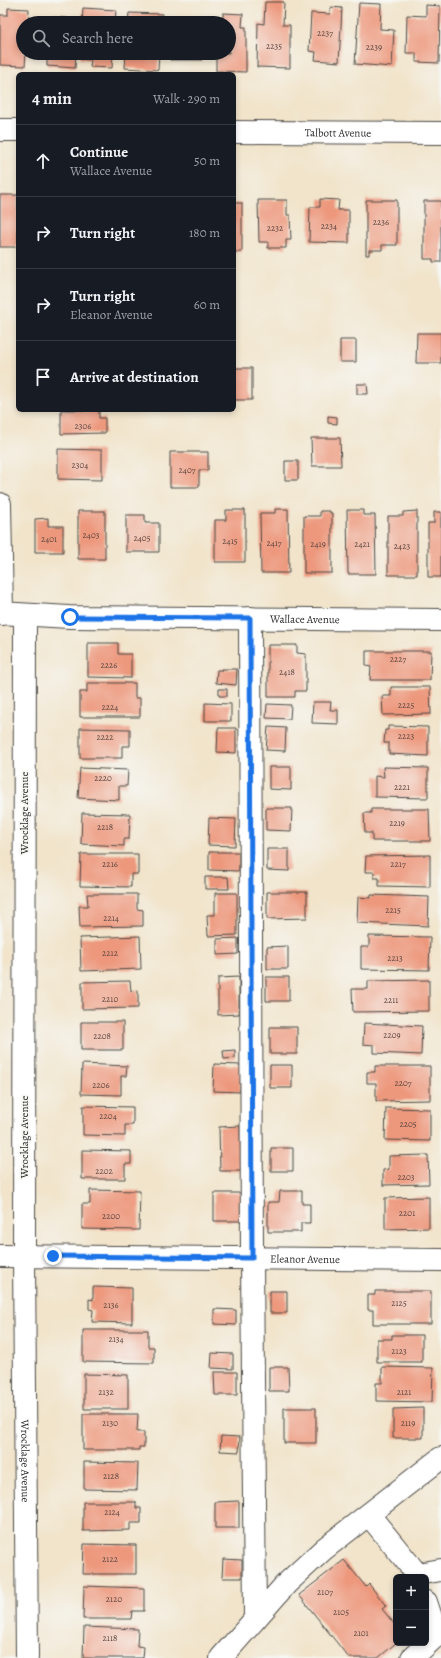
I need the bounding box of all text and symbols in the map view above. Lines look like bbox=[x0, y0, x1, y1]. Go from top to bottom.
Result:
search box bbox=[16, 16, 236, 60]
icon: search bbox=[30, 27, 52, 49]
house number: 2237 bbox=[317, 27, 333, 39]
text: Search here bbox=[62, 28, 133, 48]
house number: 2235 bbox=[266, 40, 282, 52]
house number: 2239 bbox=[366, 41, 382, 53]
text: 4 min bbox=[32, 87, 72, 110]
text: Walk · 290 m bbox=[153, 90, 220, 107]
street label: Talbott Avenue bbox=[305, 125, 371, 140]
text: Continue bbox=[70, 142, 128, 162]
icon: ahead bbox=[32, 150, 54, 172]
text: 50 m bbox=[194, 152, 220, 169]
text: Wallace Avenue bbox=[70, 162, 152, 179]
house number: 2236 bbox=[373, 216, 389, 228]
house number: 2234 bbox=[321, 220, 337, 232]
icon: right bbox=[32, 222, 54, 244]
house number: 2232 bbox=[267, 222, 284, 234]
text: Turn right bbox=[70, 223, 135, 243]
text: 180 m bbox=[189, 224, 220, 241]
text: Turn right bbox=[70, 286, 135, 306]
icon: right bbox=[32, 294, 54, 316]
text: 60 m bbox=[194, 296, 220, 313]
text: Eleanor Avenue bbox=[70, 306, 153, 323]
icon: arrive bbox=[32, 366, 54, 388]
text: Arrive at destination bbox=[70, 367, 199, 387]
house number: 2306 bbox=[75, 420, 91, 432]
house number: 2304 bbox=[72, 459, 88, 471]
house number: 2407 bbox=[179, 464, 196, 476]
house number: 2403 bbox=[83, 529, 100, 541]
house number: 2405 bbox=[133, 532, 151, 544]
house number: 2401 bbox=[41, 533, 57, 545]
house number: 2415 bbox=[222, 535, 238, 547]
house number: 2417 bbox=[266, 537, 282, 549]
house number: 2419 bbox=[310, 538, 326, 550]
house number: 2421 bbox=[354, 538, 370, 550]
house number: 2423 bbox=[394, 540, 410, 552]
route start bbox=[61, 608, 79, 626]
street label: Wallace Avenue bbox=[269, 611, 340, 627]
house number: 2227 bbox=[390, 653, 407, 665]
house number: 2226 bbox=[101, 659, 117, 671]
house number: 2418 bbox=[279, 666, 295, 678]
house number: 2225 bbox=[398, 699, 414, 711]
house number: 2224 bbox=[102, 701, 118, 713]
house number: 2223 bbox=[398, 730, 415, 742]
house number: 2222 bbox=[96, 731, 114, 743]
street label: Wrocklage Avenue bbox=[17, 772, 32, 855]
house number: 2220 bbox=[94, 772, 112, 784]
house number: 2221 bbox=[394, 781, 410, 793]
house number: 2219 bbox=[389, 817, 405, 829]
house number: 2218 bbox=[97, 821, 113, 833]
house number: 2216 bbox=[102, 858, 118, 870]
house number: 2217 bbox=[390, 858, 406, 870]
house number: 2215 bbox=[385, 904, 401, 916]
house number: 2214 bbox=[103, 912, 119, 924]
house number: 2212 bbox=[102, 947, 119, 959]
house number: 2213 bbox=[387, 952, 403, 964]
house number: 2210 bbox=[102, 993, 118, 1005]
house number: 2211 bbox=[384, 994, 398, 1006]
house number: 2209 bbox=[383, 1029, 401, 1041]
house number: 2208 bbox=[93, 1030, 111, 1042]
house number: 2207 bbox=[394, 1077, 412, 1089]
house number: 2206 bbox=[92, 1079, 110, 1091]
street label: Wrocklage Avenue bbox=[17, 1096, 32, 1179]
house number: 2204 bbox=[99, 1110, 117, 1122]
house number: 2205 bbox=[399, 1118, 417, 1130]
house number: 2202 bbox=[95, 1165, 114, 1177]
house number: 2203 bbox=[397, 1171, 415, 1183]
house number: 2201 bbox=[399, 1207, 415, 1219]
house number: 2200 bbox=[102, 1210, 120, 1222]
route end bbox=[44, 1247, 62, 1265]
street label: Eleanor Avenue bbox=[270, 1251, 340, 1267]
house number: 2125 bbox=[391, 1297, 407, 1309]
house number: 2136 bbox=[103, 1299, 119, 1311]
house number: 2134 bbox=[108, 1333, 124, 1345]
house number: 2123 bbox=[391, 1345, 407, 1357]
house number: 2132 bbox=[98, 1386, 114, 1398]
house number: 2121 bbox=[397, 1386, 411, 1398]
house number: 2130 bbox=[102, 1417, 118, 1429]
house number: 2119 bbox=[401, 1417, 415, 1429]
street label: Wrocklage Avenue bbox=[18, 1419, 33, 1503]
house number: 2128 bbox=[103, 1470, 119, 1482]
house number: 2124 bbox=[104, 1506, 120, 1518]
house number: 2122 bbox=[102, 1553, 119, 1565]
map controls bbox=[393, 1574, 429, 1646]
button: + bbox=[393, 1574, 429, 1610]
house number: 2107 bbox=[317, 1586, 333, 1598]
house number: 2120 bbox=[106, 1593, 122, 1605]
house number: 2105 bbox=[333, 1606, 349, 1618]
button: − bbox=[393, 1610, 429, 1646]
house number: 2101 bbox=[353, 1627, 369, 1639]
house number: 2118 bbox=[103, 1632, 117, 1644]

